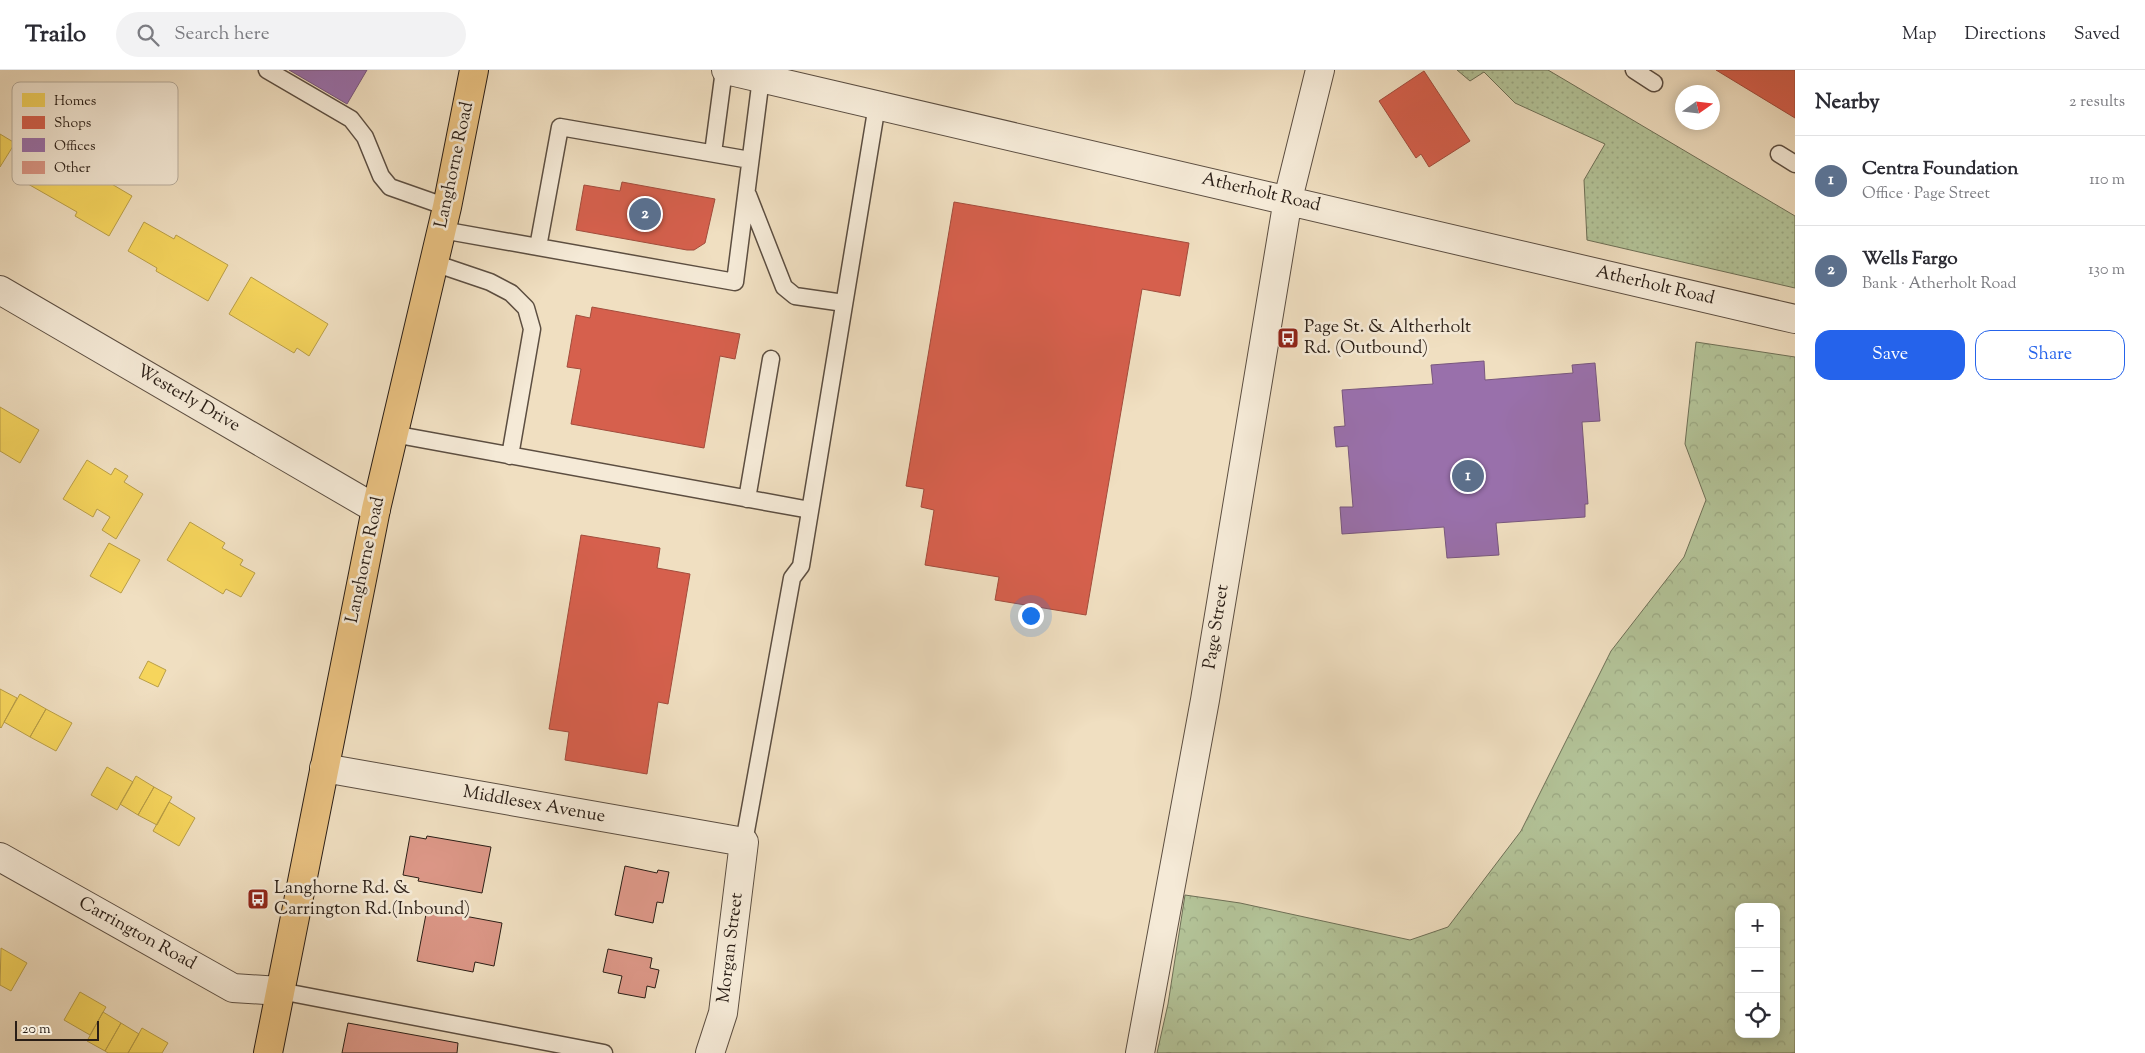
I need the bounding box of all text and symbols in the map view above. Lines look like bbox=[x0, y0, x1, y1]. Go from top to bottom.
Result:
search box bbox=[116, 12, 466, 57]
text: Trailo bbox=[25, 18, 86, 52]
icon: search bbox=[134, 21, 162, 49]
text: Search here bbox=[174, 21, 270, 48]
text: Map bbox=[1902, 22, 1937, 48]
text: Directions bbox=[1965, 22, 2046, 48]
text: Saved bbox=[2074, 22, 2120, 48]
legend bbox=[12, 82, 178, 185]
north arrow bbox=[1675, 85, 1720, 130]
text: Nearby bbox=[1815, 88, 1880, 118]
text: 2 results bbox=[2069, 91, 2125, 114]
text: Homes bbox=[54, 92, 96, 112]
street label: Langhorne Road bbox=[429, 99, 481, 231]
text: Shops bbox=[54, 114, 91, 134]
text: Offices bbox=[54, 137, 96, 157]
text: Centra Foundation bbox=[1862, 156, 2018, 183]
text: Other bbox=[54, 159, 91, 179]
street label: Atherholt Road bbox=[1199, 167, 1323, 219]
text: 1 bbox=[1828, 169, 1834, 192]
text: 110 m bbox=[2089, 169, 2125, 192]
text: Office · Page Street bbox=[1862, 183, 1990, 206]
pin: 2 bbox=[629, 195, 661, 233]
text: Wells Fargo bbox=[1862, 246, 1958, 273]
text: 2 bbox=[1827, 259, 1835, 282]
text: 130 m bbox=[2088, 259, 2125, 282]
street label: Atherholt Road bbox=[1593, 260, 1717, 312]
text: Bank · Atherholt Road bbox=[1862, 273, 2016, 296]
place label: Page St. & Altherholt Rd. (Outbound) bbox=[1304, 315, 1471, 362]
bus stop icon: Page St. & Altherholt Rd. (Outbound) bbox=[1276, 326, 1300, 350]
button: Save bbox=[1815, 330, 1965, 380]
button: Share bbox=[1975, 330, 2125, 380]
street label: Westerly Drive bbox=[131, 359, 245, 439]
pin: 1 bbox=[1452, 457, 1484, 495]
street label: Langhorne Road bbox=[340, 494, 392, 626]
street label: Page Street bbox=[1197, 583, 1237, 671]
your location bbox=[1018, 603, 1044, 629]
street label: Middlesex Avenue bbox=[461, 780, 607, 830]
place label: Langhorne Rd. & Carrington Rd.(Inbound) bbox=[274, 876, 470, 923]
bus stop icon: Langhorne Rd. & Carrington Rd.(Inbound) bbox=[246, 887, 270, 911]
street label: Carrington Road bbox=[73, 891, 201, 977]
street label: Morgan Street bbox=[711, 891, 751, 1005]
map controls bbox=[1735, 903, 1780, 1038]
button: + bbox=[1735, 903, 1780, 948]
button: − bbox=[1735, 948, 1780, 993]
button: locate bbox=[1735, 993, 1780, 1038]
scale bar bbox=[15, 1018, 99, 1041]
text: 20 m bbox=[22, 1020, 51, 1040]

